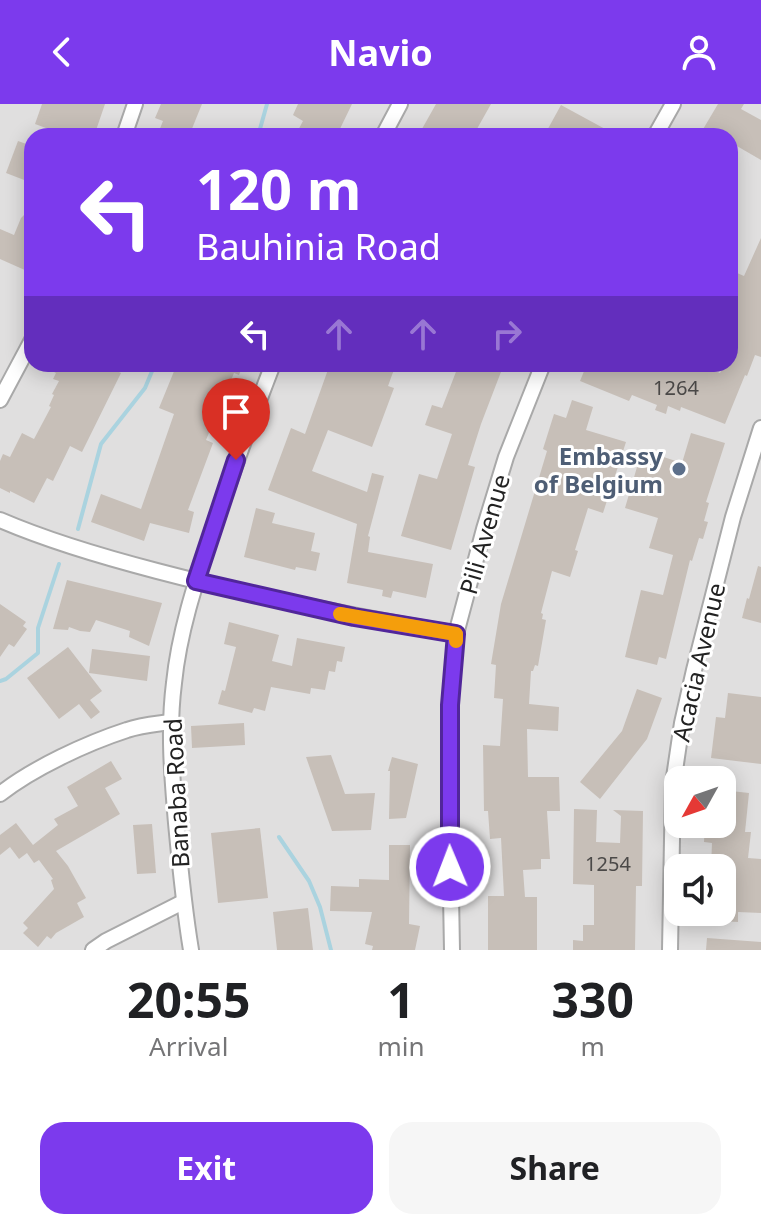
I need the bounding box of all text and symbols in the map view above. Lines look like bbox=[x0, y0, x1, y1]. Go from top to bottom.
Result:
text: Navio bbox=[328, 28, 433, 77]
icon: back bbox=[40, 30, 84, 74]
icon: person bbox=[677, 30, 721, 74]
text: 120 m bbox=[196, 150, 361, 226]
icon: left bbox=[64, 160, 168, 264]
text: Bauhinia Road bbox=[196, 222, 441, 271]
icon: left bbox=[233, 312, 277, 356]
icon: ahead bbox=[317, 312, 361, 356]
icon: ahead bbox=[401, 312, 445, 356]
icon: right bbox=[485, 312, 529, 356]
house number: 1264 bbox=[653, 374, 699, 401]
pin bbox=[202, 378, 270, 460]
icon: arrive bbox=[214, 390, 258, 434]
place label: Embassy of Belgium bbox=[534, 439, 663, 500]
marker: Embassy of Belgium bbox=[670, 460, 688, 478]
street label: Pili Avenue bbox=[451, 470, 517, 598]
street label: Acacia Avenue bbox=[664, 579, 732, 745]
street label: Banaba Road bbox=[156, 717, 196, 869]
north arrow bbox=[664, 766, 736, 838]
map controls bbox=[664, 766, 736, 926]
position arrow bbox=[408, 825, 492, 909]
house number: 1254 bbox=[585, 850, 631, 877]
button: sound bbox=[664, 854, 736, 926]
text: 20:55 bbox=[127, 967, 250, 1032]
text: 1 bbox=[387, 967, 415, 1032]
text: 330 bbox=[552, 967, 634, 1032]
text: Arrival bbox=[149, 1028, 228, 1064]
text: min bbox=[377, 1028, 425, 1064]
text: m bbox=[581, 1028, 605, 1064]
button: Exit bbox=[40, 1122, 373, 1214]
button: Share bbox=[389, 1122, 721, 1214]

